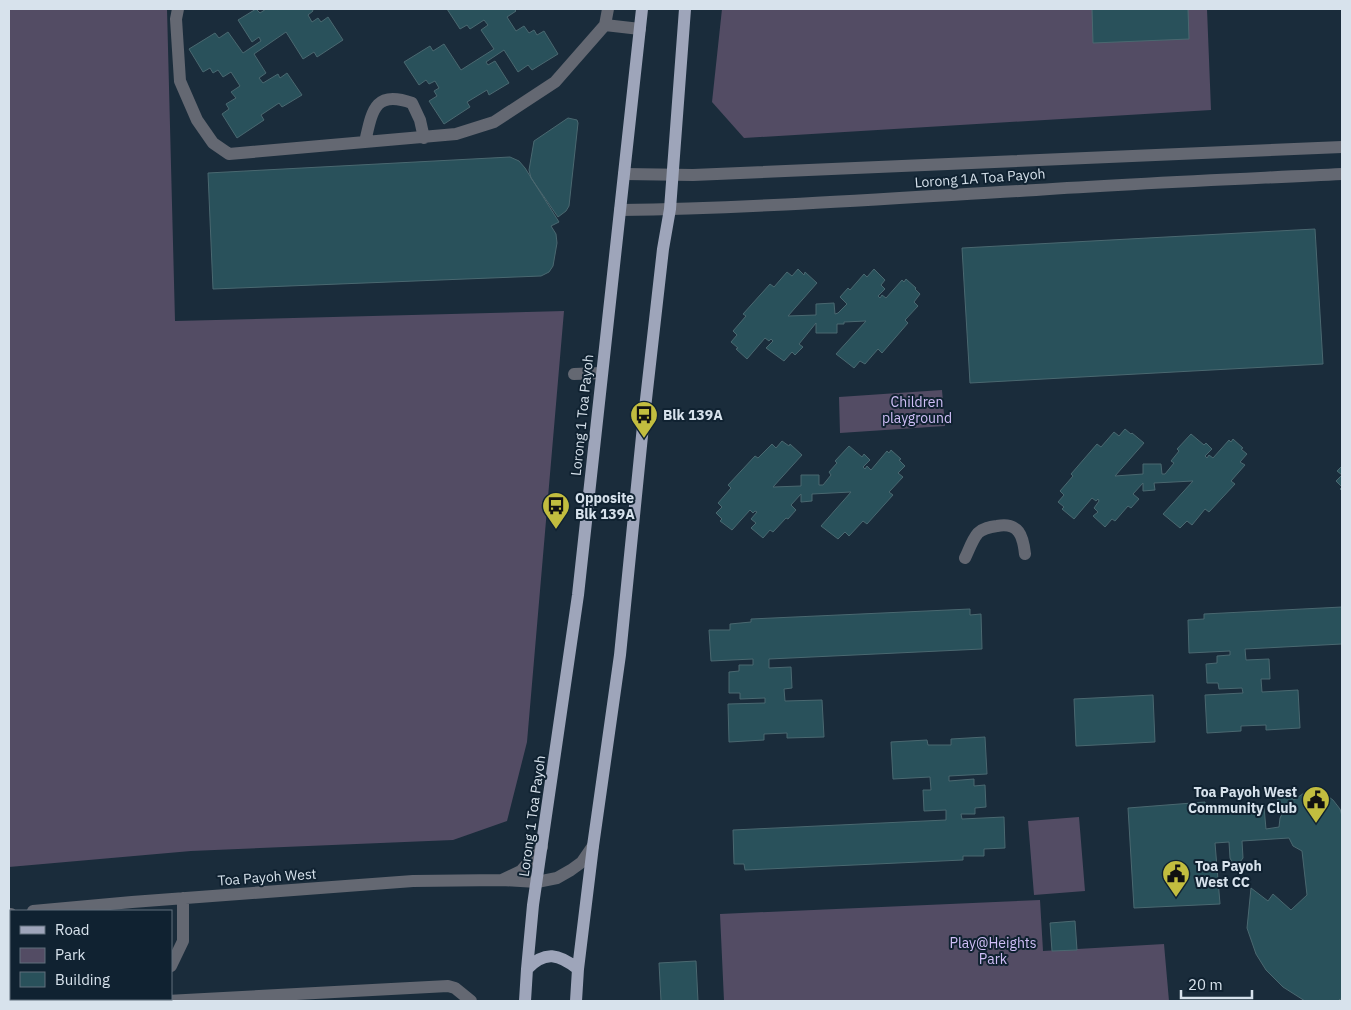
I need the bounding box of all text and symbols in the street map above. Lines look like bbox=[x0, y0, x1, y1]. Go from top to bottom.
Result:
street label: Lorong 1A Toa Payoh bbox=[914, 164, 1046, 192]
street label: Lorong 1 Toa Payoh bbox=[567, 353, 597, 477]
park label: Children playground bbox=[882, 393, 952, 427]
bus stop icon: Blk 139A bbox=[629, 400, 659, 439]
place label: Blk 139A bbox=[663, 406, 723, 424]
place label: Opposite Blk 139A bbox=[575, 489, 635, 523]
bus stop icon: Opposite Blk 139A bbox=[541, 491, 571, 530]
street label: Lorong 1 Toa Payoh bbox=[515, 754, 549, 878]
place label: Toa Payoh West Community Club bbox=[1188, 783, 1297, 817]
public building icon: Toa Payoh West Community Club bbox=[1301, 785, 1331, 824]
place label: Toa Payoh West CC bbox=[1195, 857, 1262, 891]
public building icon: Toa Payoh West CC bbox=[1161, 859, 1191, 898]
street label: Toa Payoh West bbox=[217, 865, 317, 889]
legend bbox=[10, 910, 172, 1000]
text: Road bbox=[55, 920, 90, 939]
park label: Play@Heights Park bbox=[949, 934, 1037, 968]
text: Park bbox=[55, 945, 85, 964]
scale bar bbox=[1181, 968, 1252, 1000]
text: Building bbox=[55, 970, 110, 989]
text: 20 m bbox=[1188, 975, 1223, 994]

